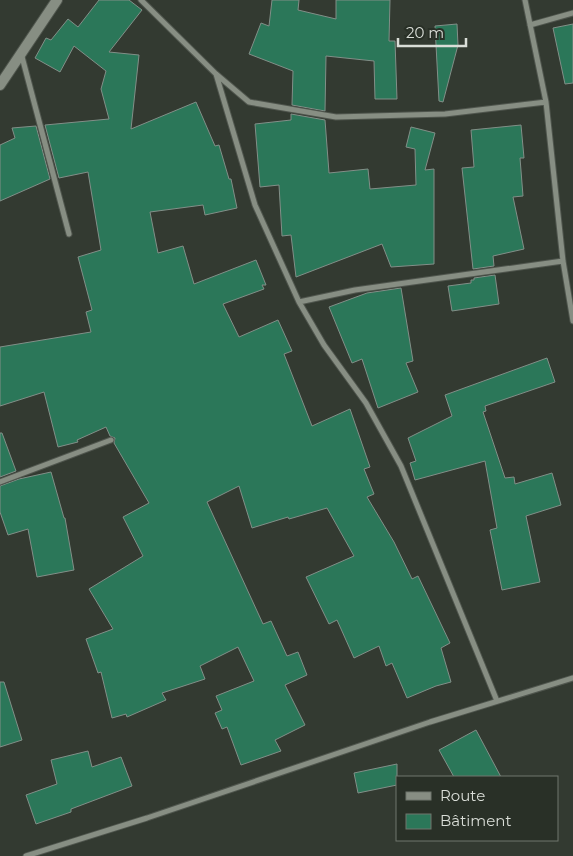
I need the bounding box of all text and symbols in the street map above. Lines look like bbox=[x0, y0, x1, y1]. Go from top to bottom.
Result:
scale bar bbox=[398, 15, 466, 47]
text: 20 m bbox=[406, 23, 444, 42]
legend bbox=[396, 776, 558, 841]
text: Route bbox=[440, 786, 485, 805]
text: Bâtiment bbox=[440, 811, 512, 830]

